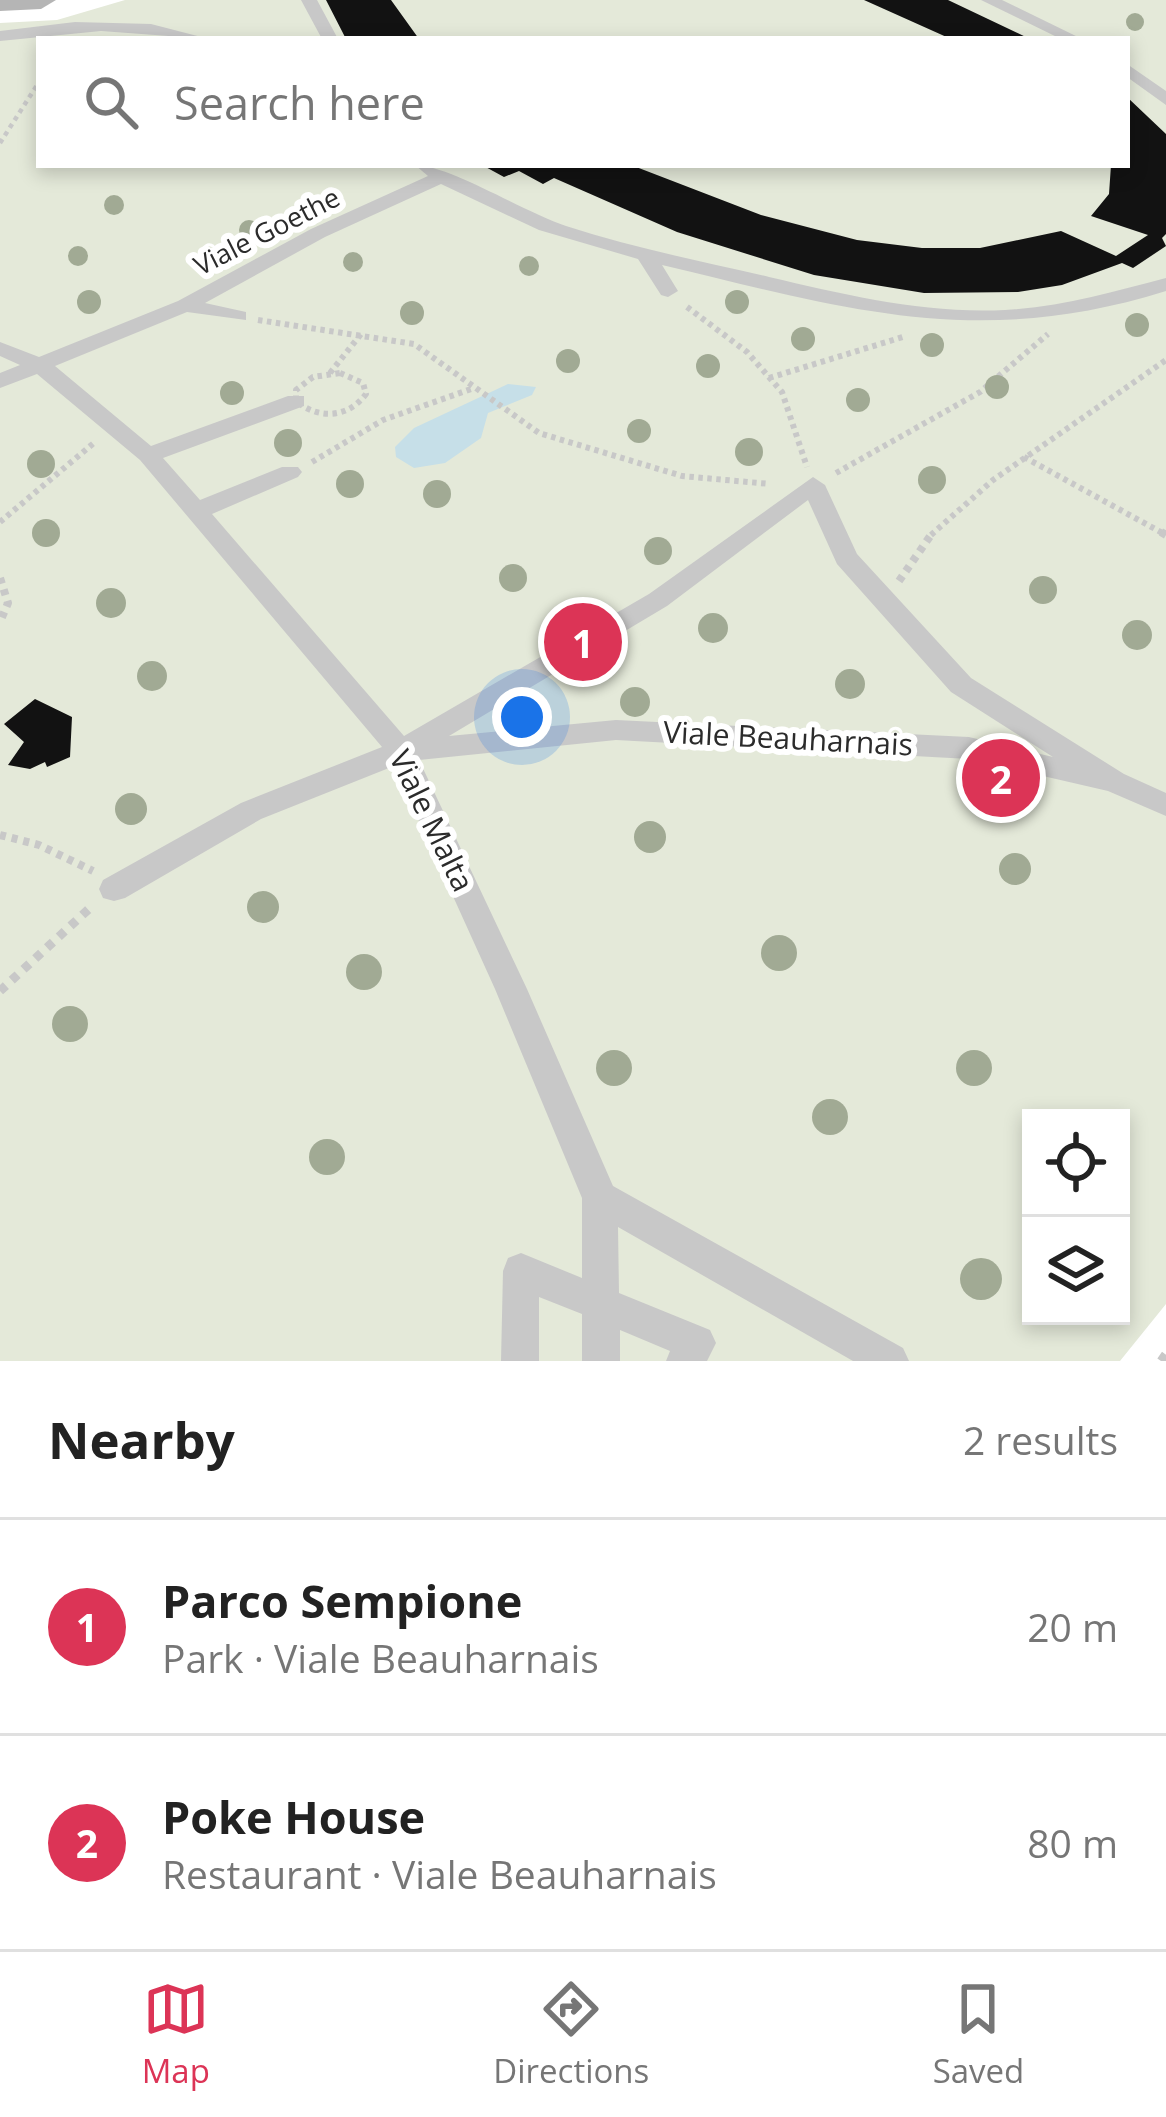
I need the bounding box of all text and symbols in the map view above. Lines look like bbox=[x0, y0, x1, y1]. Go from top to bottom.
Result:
search box bbox=[36, 36, 1130, 168]
icon: search bbox=[78, 69, 144, 135]
text: Search here bbox=[174, 72, 425, 133]
street label: Viale Goethe bbox=[187, 178, 346, 283]
pin: 1 bbox=[544, 597, 622, 687]
your location bbox=[492, 687, 552, 747]
street label: Viale Beauharnais bbox=[662, 710, 914, 765]
pin: 2 bbox=[962, 733, 1040, 823]
street label: Viale Malta bbox=[380, 743, 484, 898]
map controls bbox=[1022, 1109, 1130, 1325]
button: locate bbox=[1022, 1109, 1130, 1217]
button: layers bbox=[1022, 1217, 1130, 1325]
text: Nearby bbox=[48, 1404, 235, 1474]
text: 2 results bbox=[963, 1413, 1118, 1466]
text: Parco Sempione bbox=[162, 1570, 522, 1631]
text: 1 bbox=[76, 1600, 98, 1653]
text: 20 m bbox=[1027, 1600, 1118, 1653]
text: Park · Viale Beauharnais bbox=[162, 1631, 599, 1684]
text: Poke House bbox=[162, 1786, 425, 1847]
text: 2 bbox=[76, 1816, 98, 1869]
text: 80 m bbox=[1027, 1816, 1118, 1869]
text: Restaurant · Viale Beauharnais bbox=[162, 1847, 717, 1900]
tab: Map bbox=[142, 1976, 210, 2093]
tab: Directions bbox=[493, 1976, 649, 2093]
tab: Saved bbox=[933, 1976, 1024, 2093]

